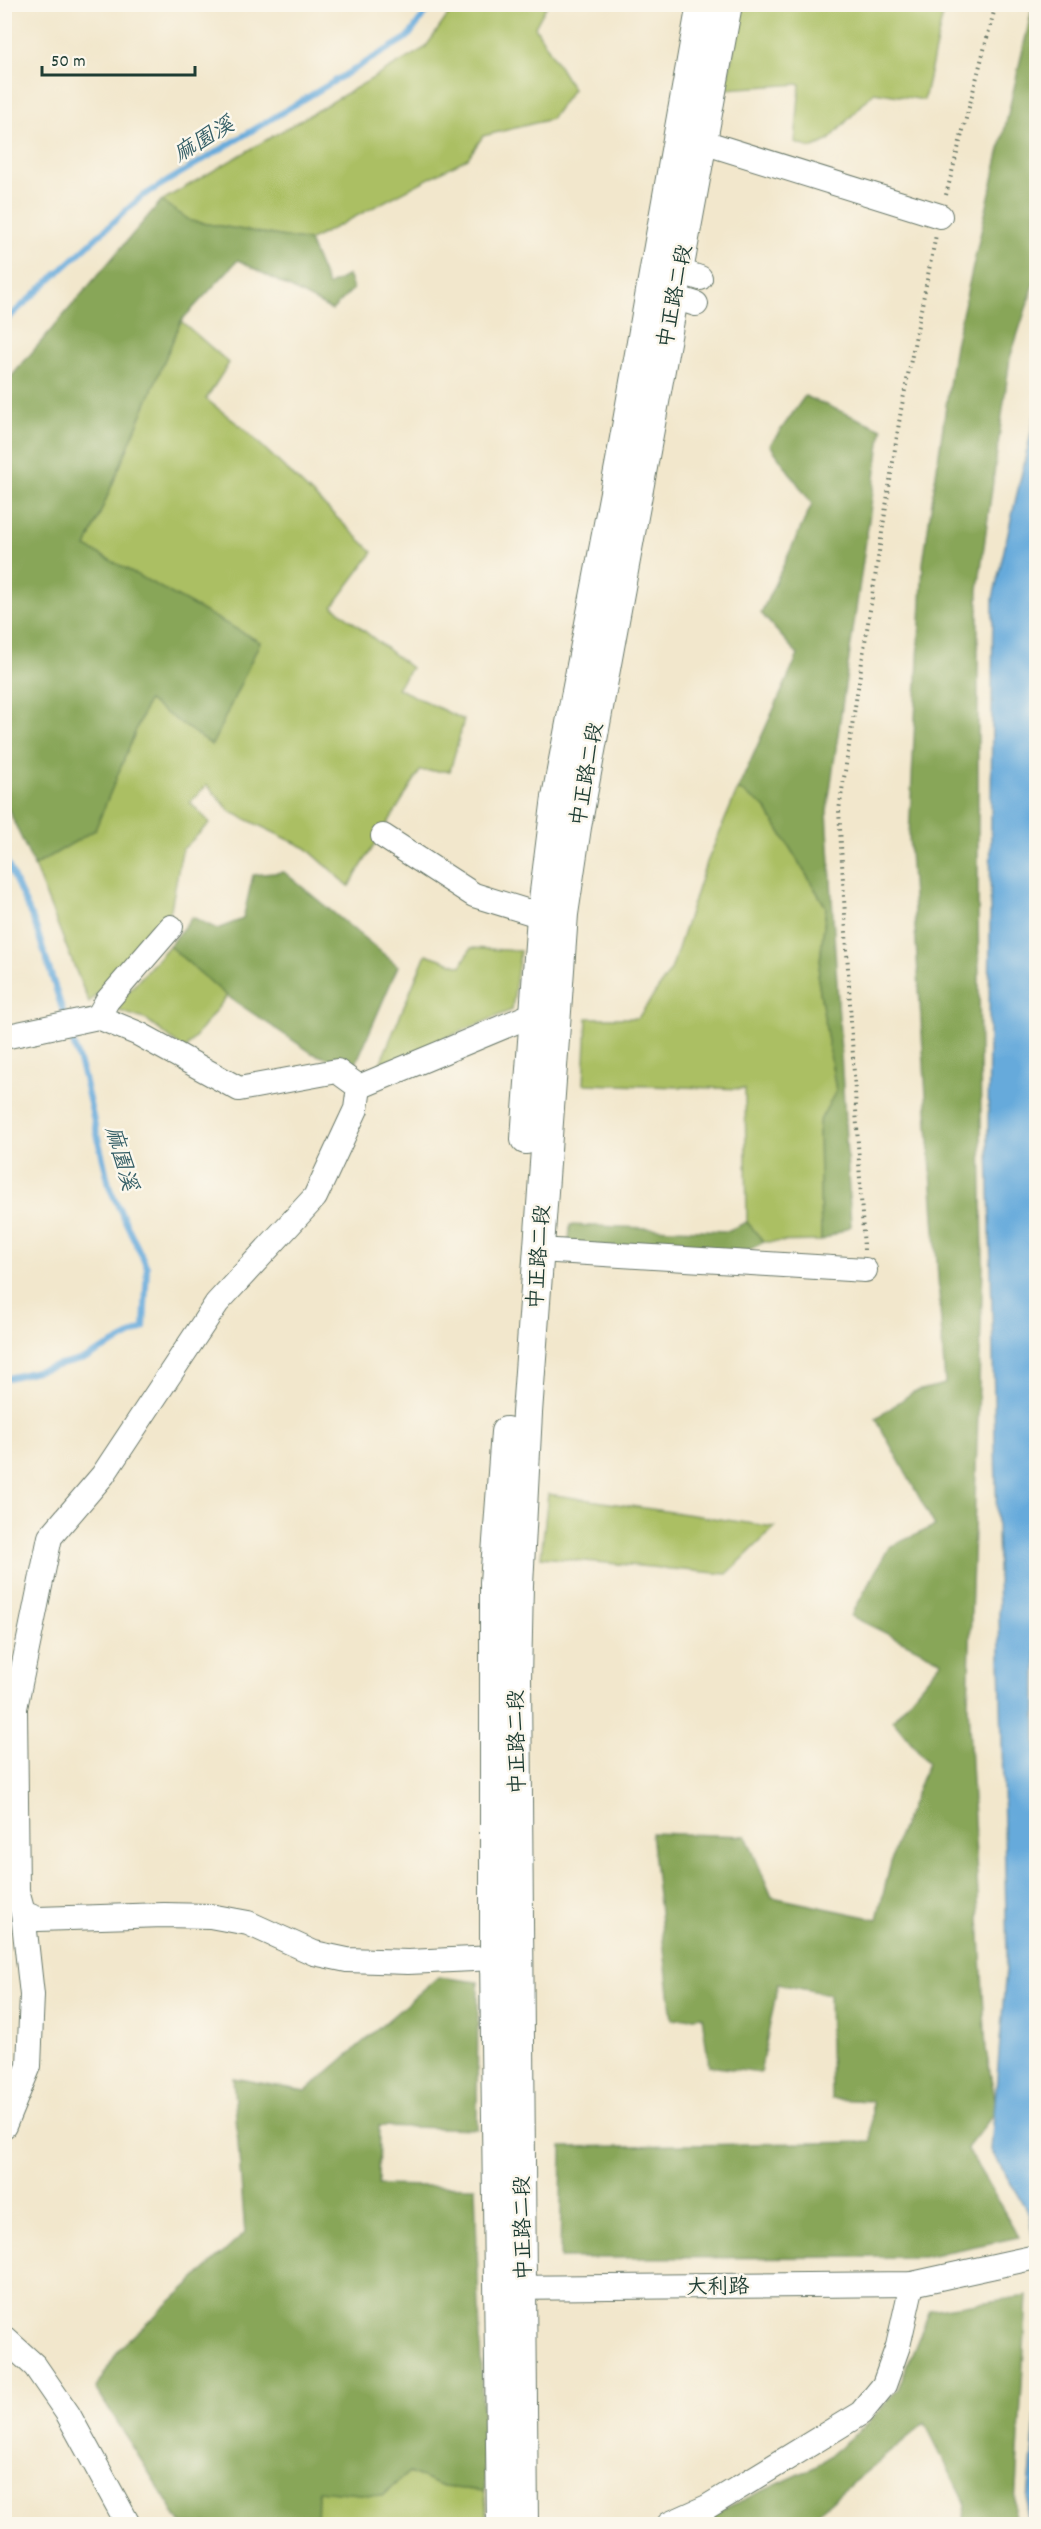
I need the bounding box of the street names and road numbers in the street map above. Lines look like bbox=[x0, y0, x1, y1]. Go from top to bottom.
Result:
street label: 中正路二段 bbox=[652, 242, 702, 351]
street label: 中正路二段 bbox=[565, 720, 613, 829]
street label: 中正路二段 bbox=[522, 1204, 560, 1311]
street label: 中正路二段 bbox=[503, 1689, 535, 1795]
street label: 中正路二段 bbox=[509, 2175, 541, 2281]
street label: 大利路 bbox=[686, 2273, 750, 2305]

